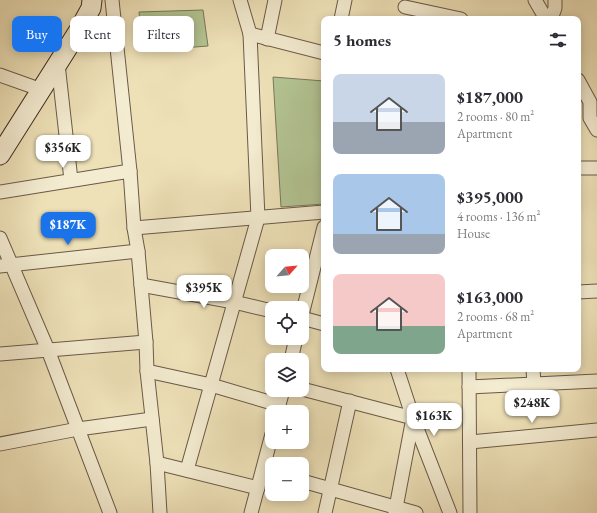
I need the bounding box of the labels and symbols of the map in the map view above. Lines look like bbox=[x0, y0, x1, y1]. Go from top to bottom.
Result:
pin: $356K bbox=[35, 135, 91, 169]
pin: $187K bbox=[40, 212, 96, 246]
north arrow bbox=[265, 249, 309, 293]
pin: $395K bbox=[176, 275, 232, 309]
pin: $248K bbox=[504, 390, 560, 424]
pin: $163K bbox=[406, 403, 462, 437]

